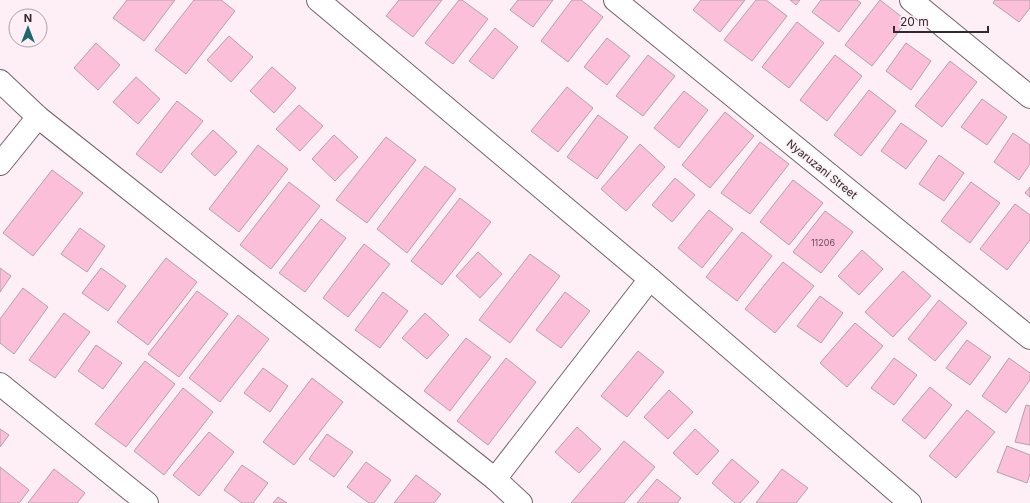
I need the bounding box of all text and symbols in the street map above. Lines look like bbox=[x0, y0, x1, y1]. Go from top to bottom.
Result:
north arrow bbox=[8, 8, 48, 48]
scale bar bbox=[894, 8, 988, 34]
text: N bbox=[24, 11, 32, 25]
text: 20 m bbox=[900, 14, 929, 29]
street label: Nyaruzani Street bbox=[784, 136, 860, 202]
house number: 11206 bbox=[811, 237, 835, 248]

